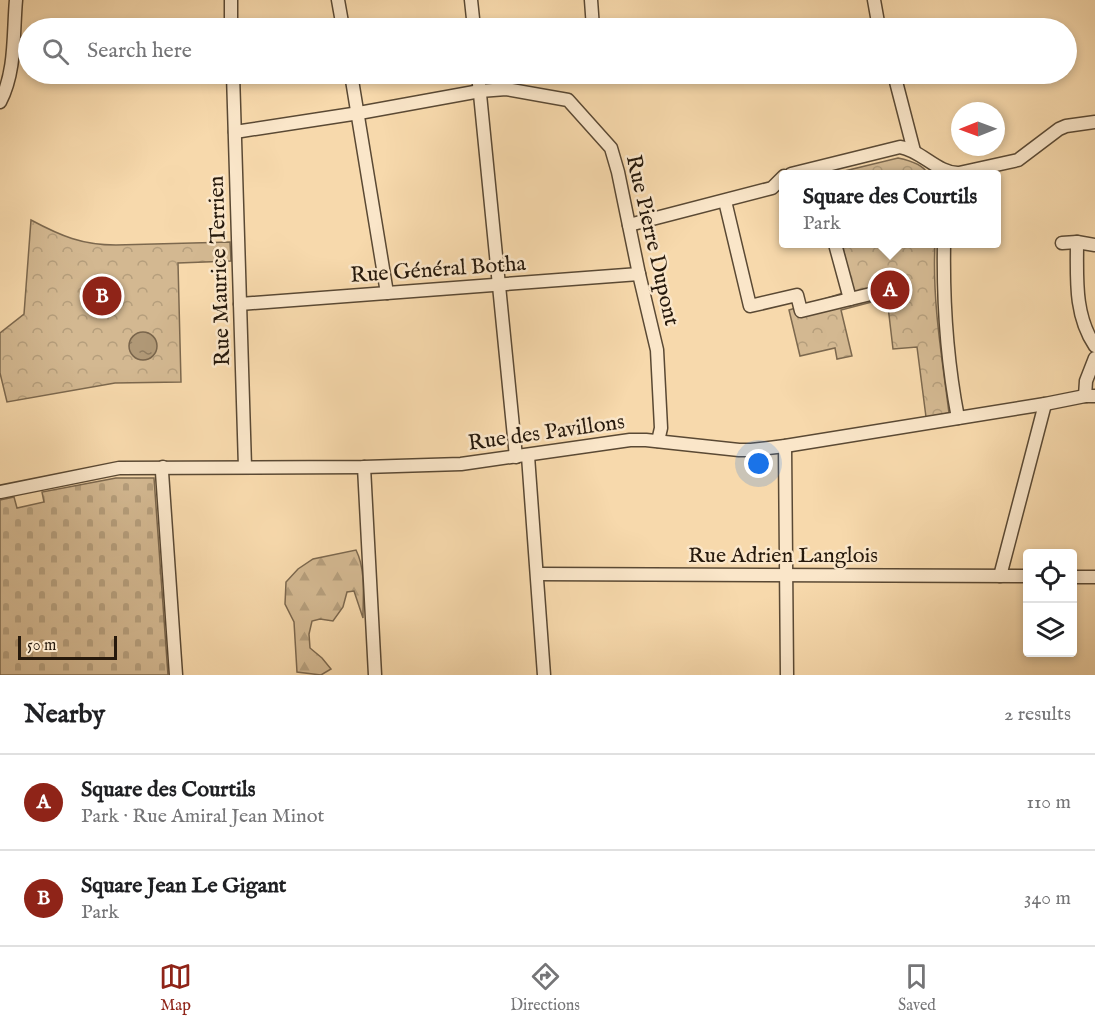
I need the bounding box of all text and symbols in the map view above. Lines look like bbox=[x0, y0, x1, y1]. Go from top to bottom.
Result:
search box bbox=[18, 18, 1077, 84]
icon: search bbox=[39, 35, 72, 68]
text: Search here bbox=[87, 37, 192, 65]
north arrow bbox=[951, 102, 1005, 156]
street label: Rue Pierre Dupont bbox=[619, 152, 685, 329]
popup bbox=[779, 170, 1001, 248]
street label: Rue Maurice Terrien bbox=[203, 175, 237, 367]
text: Square des Courtils bbox=[803, 183, 977, 211]
text: Park bbox=[803, 211, 841, 236]
street label: Rue Général Botha bbox=[349, 250, 527, 290]
pin: A bbox=[870, 268, 910, 312]
pin: B bbox=[82, 274, 122, 318]
street label: Rue des Pavillons bbox=[466, 408, 626, 458]
your location bbox=[744, 449, 773, 478]
street label: Rue Adrien Langlois bbox=[688, 542, 878, 570]
map controls bbox=[1023, 549, 1077, 657]
button: locate bbox=[1023, 549, 1077, 603]
button: layers bbox=[1023, 603, 1077, 657]
scale bar bbox=[18, 633, 117, 660]
text: 50 m bbox=[27, 636, 56, 656]
text: Nearby bbox=[24, 698, 105, 731]
text: 2 results bbox=[1004, 702, 1071, 727]
text: Square des Courtils bbox=[81, 776, 256, 804]
text: A bbox=[37, 790, 50, 815]
text: 110 m bbox=[1027, 790, 1071, 815]
text: Park · Rue Amiral Jean Minot bbox=[81, 804, 324, 829]
text: Square Jean Le Gigant bbox=[81, 872, 286, 900]
text: B bbox=[37, 886, 50, 911]
text: 340 m bbox=[1024, 886, 1071, 911]
text: Park bbox=[81, 900, 119, 925]
tab: Map bbox=[159, 960, 192, 1016]
tab: Directions bbox=[510, 960, 580, 1016]
tab: Saved bbox=[898, 960, 936, 1016]

